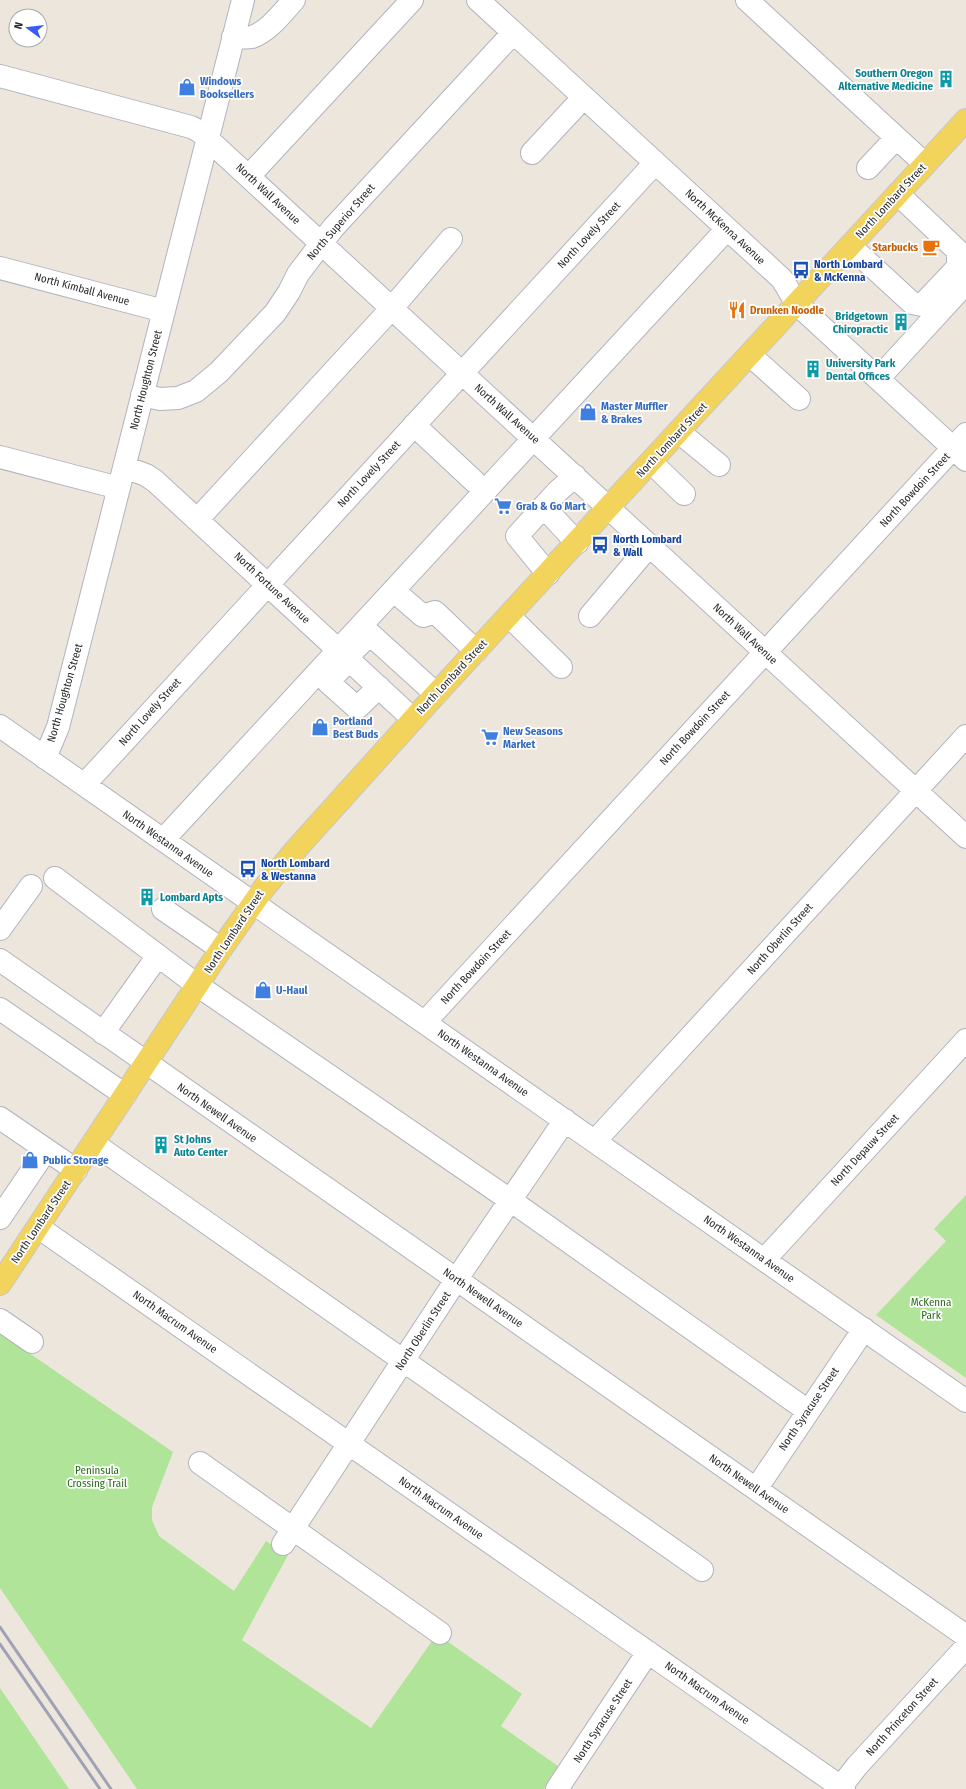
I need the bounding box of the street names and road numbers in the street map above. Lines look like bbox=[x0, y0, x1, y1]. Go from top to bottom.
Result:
street label: North Wall Avenue bbox=[233, 161, 303, 227]
street label: North Lombard Street bbox=[853, 161, 929, 241]
street label: North Superior Street bbox=[304, 181, 378, 263]
street label: North McKenna Avenue bbox=[682, 187, 768, 267]
street label: North Lovely Street bbox=[555, 199, 623, 271]
street label: North Kimball Avenue bbox=[33, 270, 131, 308]
street label: North Houghton Street bbox=[127, 329, 165, 431]
street label: North Wall Avenue bbox=[472, 381, 542, 447]
street label: North Lombard Street bbox=[634, 400, 710, 480]
street label: North Lovely Street bbox=[335, 438, 403, 510]
street label: North Bowdoin Street bbox=[877, 450, 953, 530]
street label: North Fortune Avenue bbox=[232, 550, 312, 626]
street label: North Wall Avenue bbox=[710, 601, 780, 667]
street label: North Lombard Street bbox=[414, 637, 490, 717]
street label: North Houghton Street bbox=[45, 642, 85, 744]
street label: North Lovely Street bbox=[116, 675, 184, 748]
street label: North Bowdoin Street bbox=[657, 688, 733, 768]
street label: North Westanna Avenue bbox=[120, 808, 216, 880]
street label: North Lombard Street bbox=[201, 888, 267, 976]
street label: North Oberlin Street bbox=[745, 900, 816, 977]
street label: North Bowdoin Street bbox=[438, 927, 514, 1007]
street label: North Westanna Avenue bbox=[435, 1027, 531, 1099]
street label: North Newell Avenue bbox=[175, 1081, 259, 1145]
street label: North Depauw Street bbox=[828, 1111, 902, 1189]
street label: North Lombard Street bbox=[8, 1178, 74, 1266]
street label: North Westanna Avenue bbox=[701, 1213, 797, 1285]
street label: North Newell Avenue bbox=[441, 1266, 525, 1330]
street label: North Macrum Avenue bbox=[130, 1288, 220, 1356]
street label: North Oberlin Street bbox=[393, 1289, 454, 1373]
street label: North Syracuse Street bbox=[776, 1365, 842, 1453]
street label: North Newell Avenue bbox=[707, 1452, 791, 1516]
street label: North Macrum Avenue bbox=[396, 1474, 486, 1542]
street label: North Macrum Avenue bbox=[662, 1659, 752, 1727]
street label: North Princeton Street bbox=[863, 1675, 941, 1759]
street label: North Syracuse Street bbox=[571, 1676, 635, 1765]

